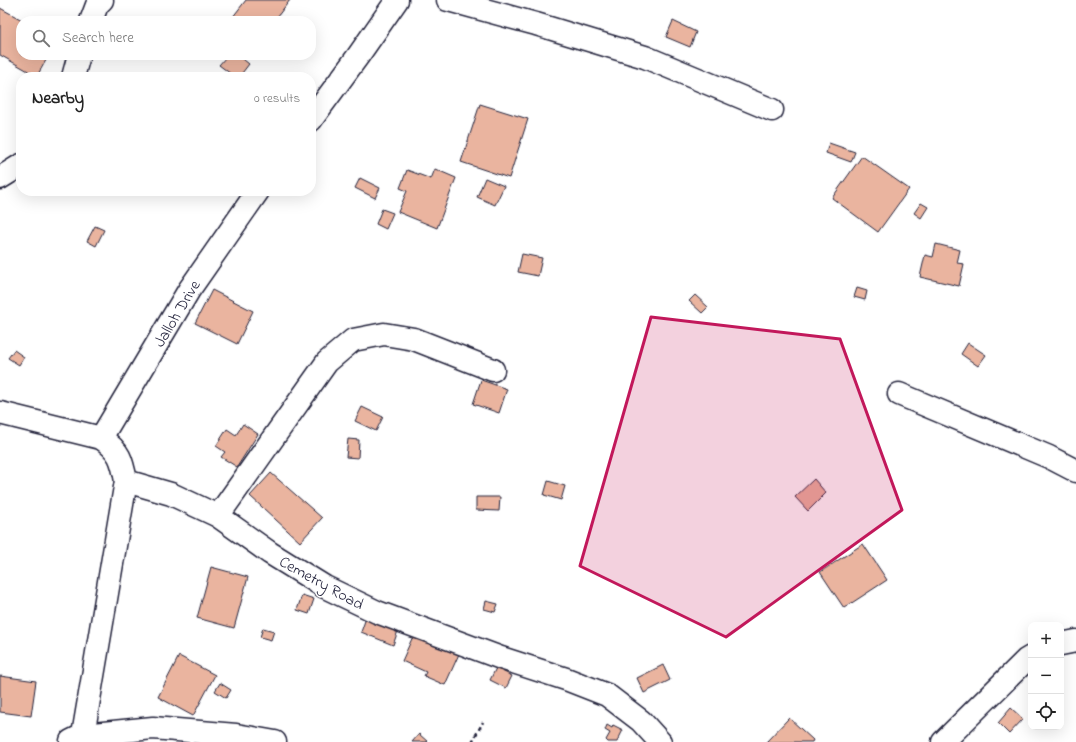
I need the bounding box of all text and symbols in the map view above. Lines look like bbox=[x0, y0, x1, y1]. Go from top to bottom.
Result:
search box bbox=[16, 16, 316, 60]
icon: search bbox=[30, 27, 52, 49]
text: Search here bbox=[62, 27, 134, 49]
text: Nearby bbox=[32, 86, 84, 111]
text: 0 results bbox=[254, 89, 300, 108]
street label: Jalloh Drive bbox=[148, 275, 208, 352]
street label: Cemetry Road bbox=[274, 551, 368, 617]
map controls bbox=[1028, 622, 1064, 730]
button: + bbox=[1028, 622, 1064, 658]
button: − bbox=[1028, 658, 1064, 694]
button: locate bbox=[1028, 694, 1064, 730]

